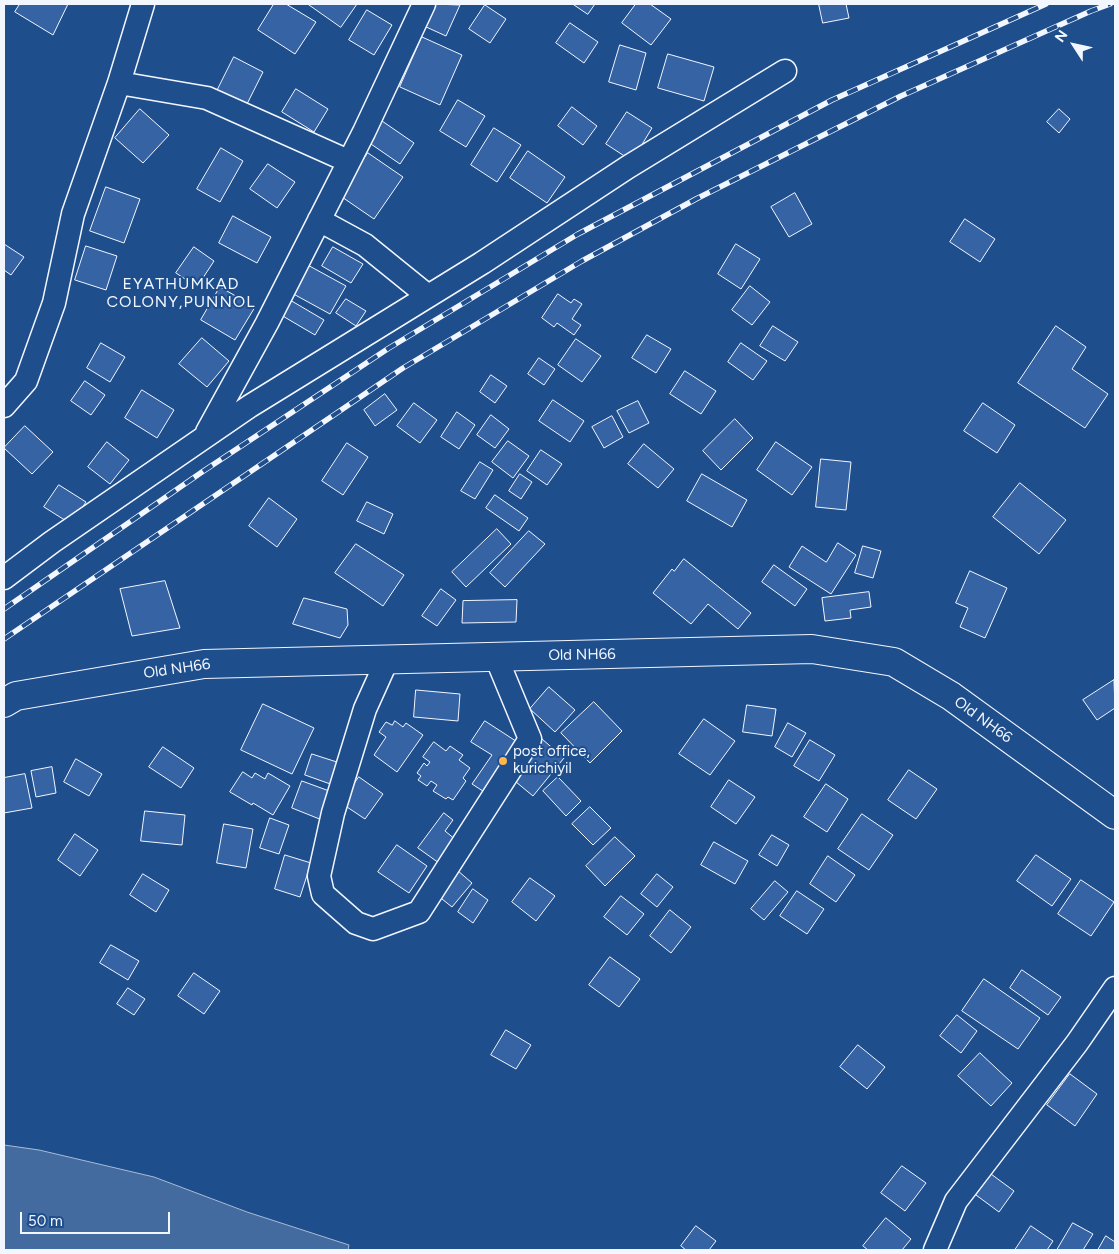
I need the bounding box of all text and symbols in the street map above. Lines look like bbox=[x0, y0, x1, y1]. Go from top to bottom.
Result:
north arrow bbox=[1049, 20, 1099, 70]
text: N bbox=[1051, 27, 1071, 45]
district label: EYATHUMKAD COLONY,PUNNOL bbox=[105, 274, 257, 312]
street label: Old NH66 bbox=[548, 645, 616, 665]
street label: Old NH66 bbox=[142, 655, 212, 683]
street label: Old NH66 bbox=[950, 693, 1016, 747]
place label: post office, kurichiyil bbox=[513, 743, 590, 778]
marker: post office, kurichiyil bbox=[497, 755, 509, 767]
scale bar bbox=[22, 1202, 172, 1234]
text: 50 m bbox=[28, 1212, 63, 1230]

